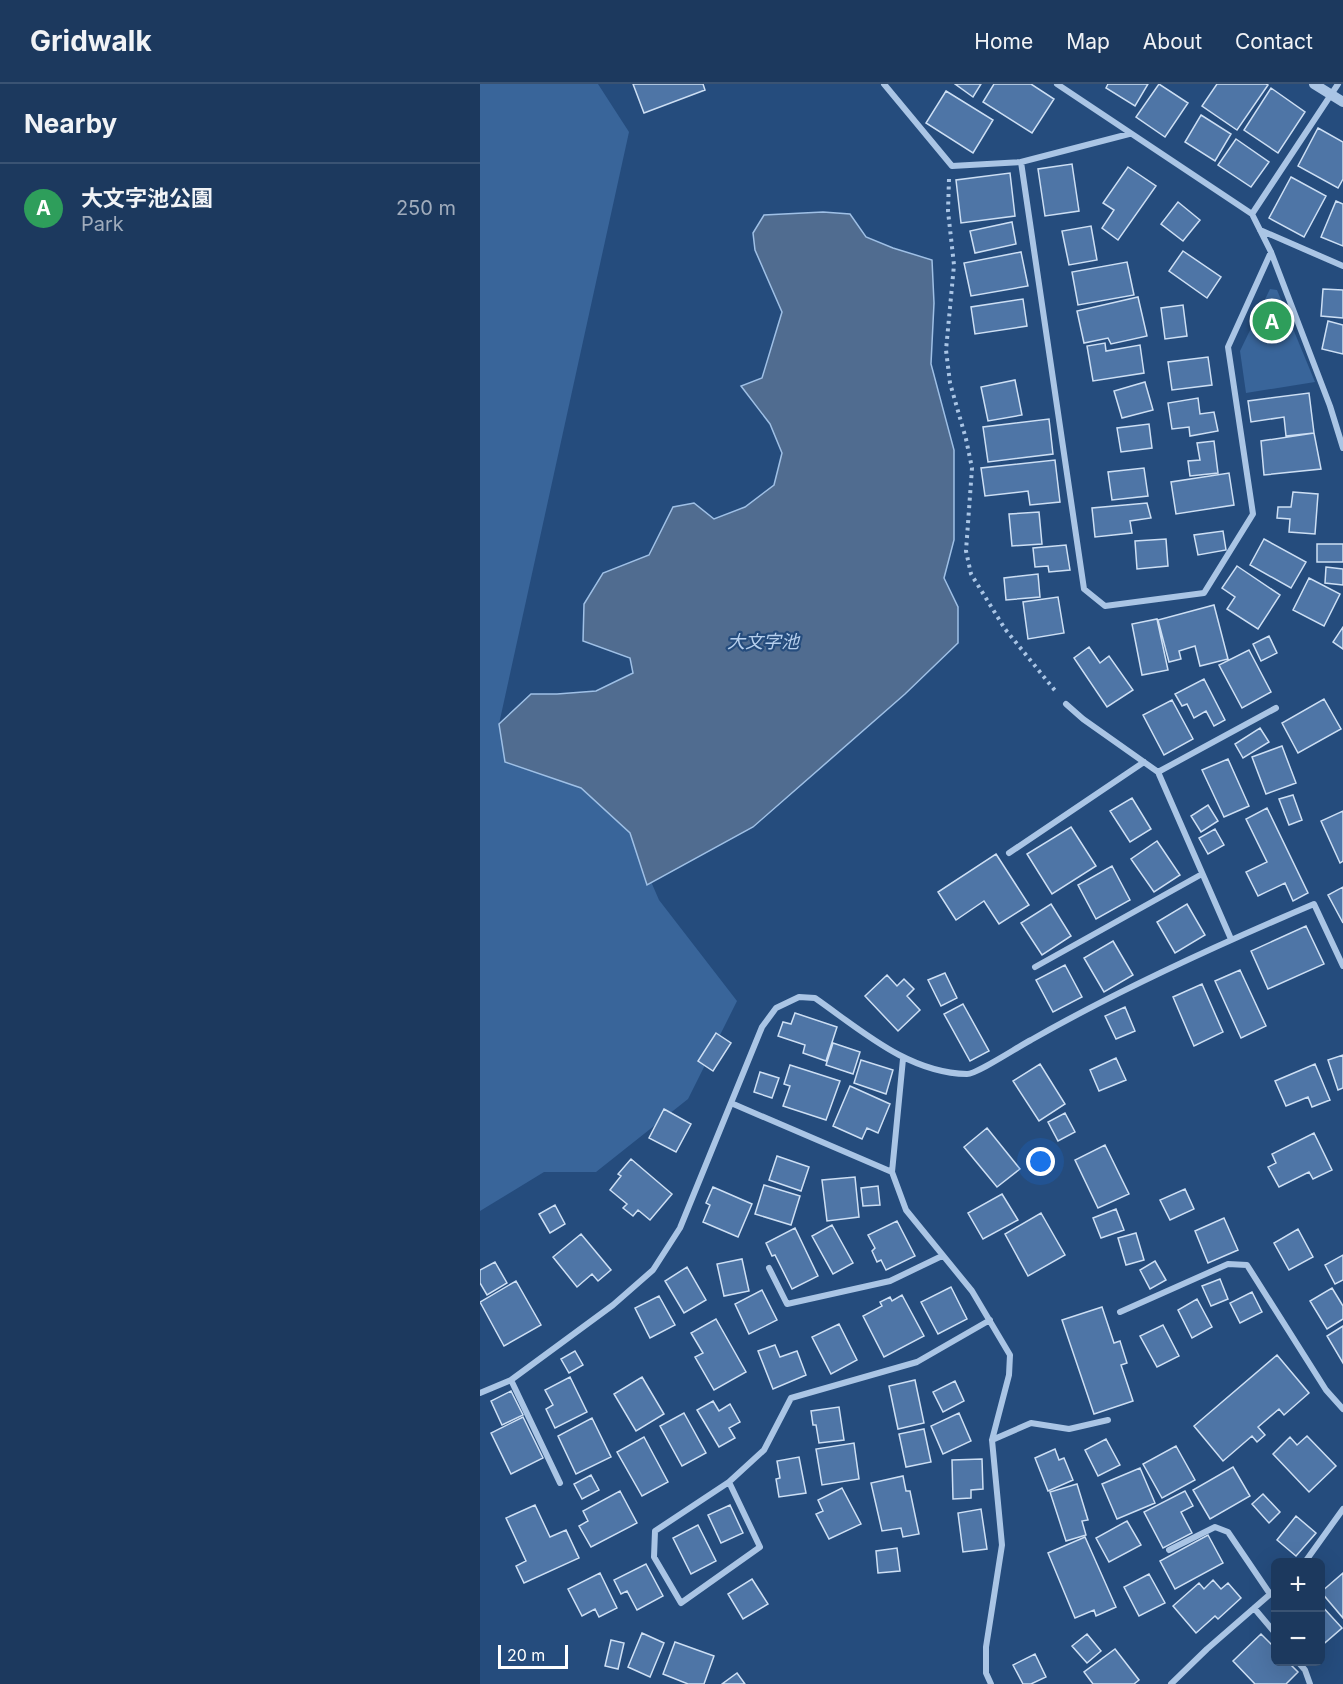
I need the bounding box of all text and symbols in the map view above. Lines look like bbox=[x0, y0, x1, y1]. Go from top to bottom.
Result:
text: Gridwalk bbox=[30, 24, 152, 58]
text: Home bbox=[974, 29, 1033, 54]
text: Map bbox=[1066, 29, 1110, 54]
text: About bbox=[1143, 29, 1202, 54]
text: Contact bbox=[1235, 29, 1313, 54]
text: Nearby bbox=[24, 108, 117, 139]
text: 大文字池公園 bbox=[81, 185, 213, 211]
text: A bbox=[36, 196, 51, 220]
text: 250 m bbox=[396, 196, 456, 220]
text: Park bbox=[81, 212, 124, 236]
pin: A bbox=[1252, 298, 1292, 344]
water label: 大文字池 bbox=[727, 631, 801, 652]
your location bbox=[1026, 1147, 1055, 1176]
map controls bbox=[1271, 1558, 1325, 1666]
button: + bbox=[1271, 1558, 1325, 1612]
button: − bbox=[1271, 1612, 1325, 1666]
scale bar bbox=[498, 1642, 568, 1670]
text: 20 m bbox=[507, 1645, 545, 1665]

